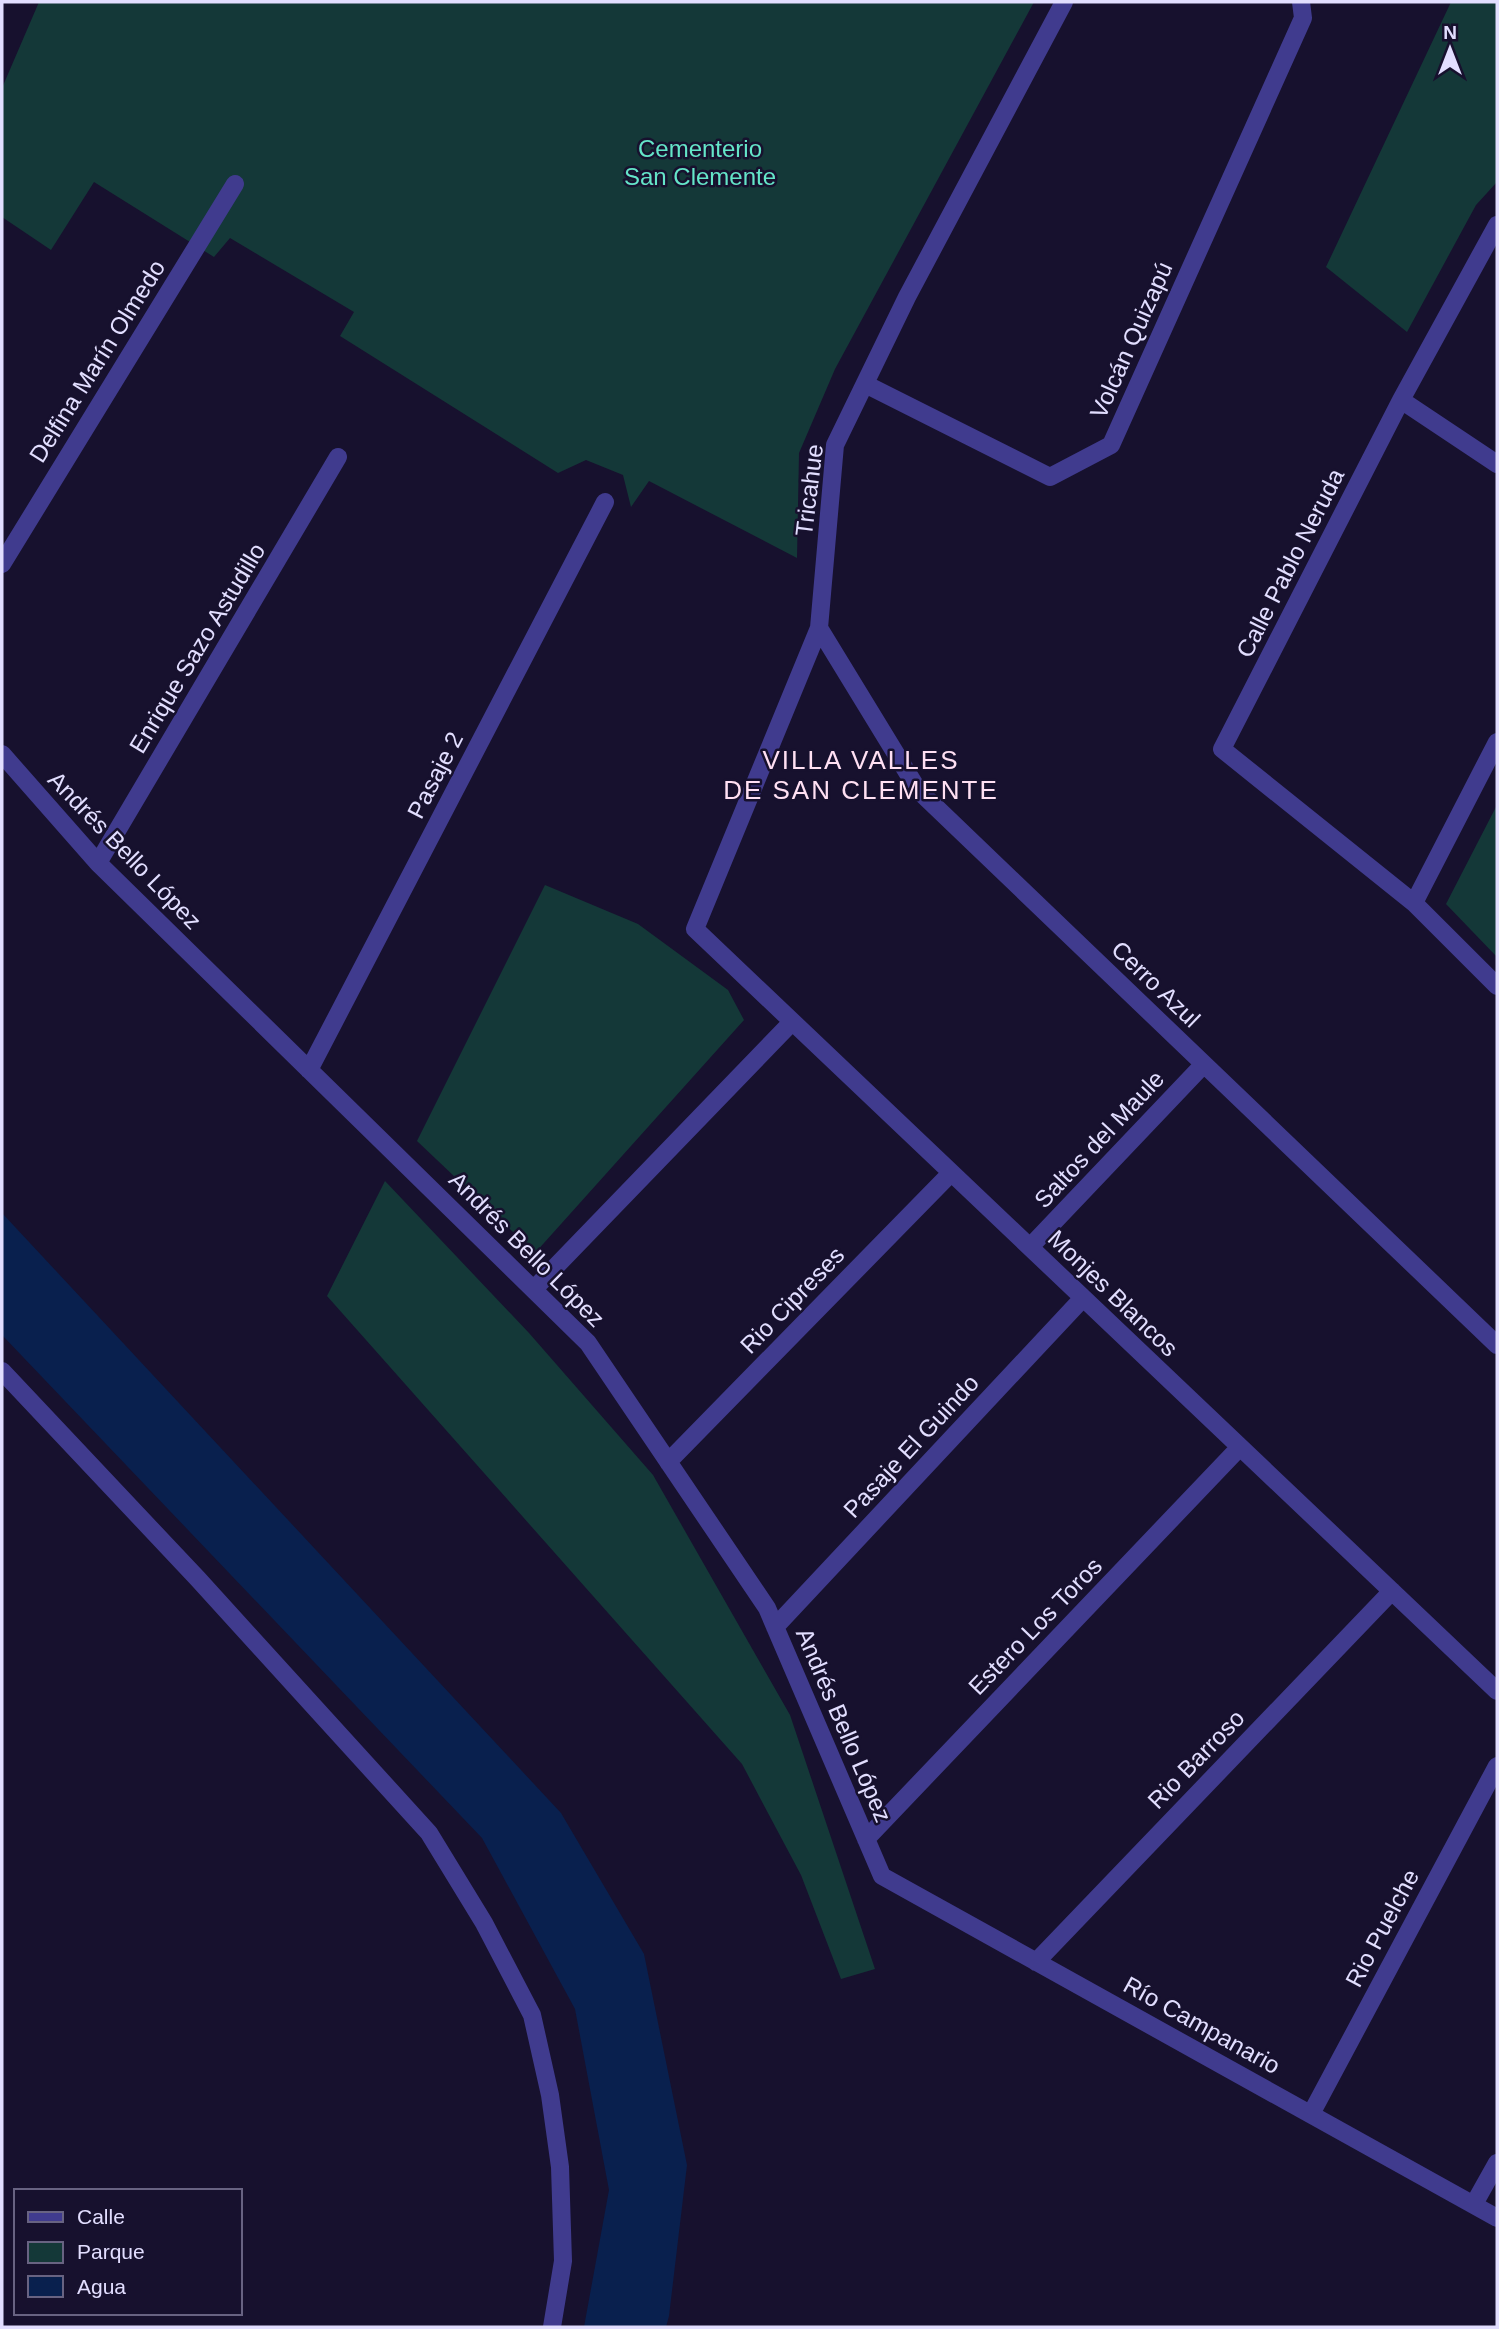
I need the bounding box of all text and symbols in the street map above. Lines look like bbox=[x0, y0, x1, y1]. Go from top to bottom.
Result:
north arrow bbox=[1415, 14, 1485, 84]
text: N bbox=[1443, 22, 1457, 43]
park label: Cementerio San Clemente bbox=[624, 135, 776, 190]
street label: Delfina Marín Olmedo bbox=[24, 255, 170, 467]
street label: Volcán Quizapú bbox=[1084, 258, 1178, 422]
street label: Tricahue bbox=[790, 442, 828, 538]
street label: Calle Pablo Neruda bbox=[1231, 464, 1350, 662]
street label: Enrique Sazo Astudillo bbox=[124, 538, 270, 758]
street label: Pasaje 2 bbox=[402, 727, 468, 823]
district label: VILLA VALLES DE SAN CLEMENTE bbox=[723, 745, 999, 805]
street label: Andrés Bello López bbox=[43, 766, 207, 934]
street label: Cerro Azul bbox=[1106, 935, 1206, 1033]
street label: Saltos del Maule bbox=[1029, 1065, 1169, 1213]
street label: Andrés Bello López bbox=[444, 1166, 610, 1332]
street label: Monjes Blancos bbox=[1043, 1224, 1183, 1362]
street label: Rio Cipreses bbox=[735, 1241, 849, 1359]
street label: Pasaje El Guindo bbox=[838, 1369, 984, 1523]
street label: Estero Los Toros bbox=[963, 1552, 1107, 1700]
street label: Andrés Bello López bbox=[791, 1624, 897, 1826]
street label: Rio Barroso bbox=[1142, 1704, 1250, 1814]
street label: Rio Puelche bbox=[1340, 1865, 1424, 1991]
street label: Río Campanario bbox=[1119, 1971, 1285, 2079]
legend bbox=[14, 2189, 242, 2315]
text: Calle bbox=[77, 2205, 125, 2228]
text: Parque bbox=[77, 2240, 145, 2263]
text: Agua bbox=[77, 2275, 126, 2298]

